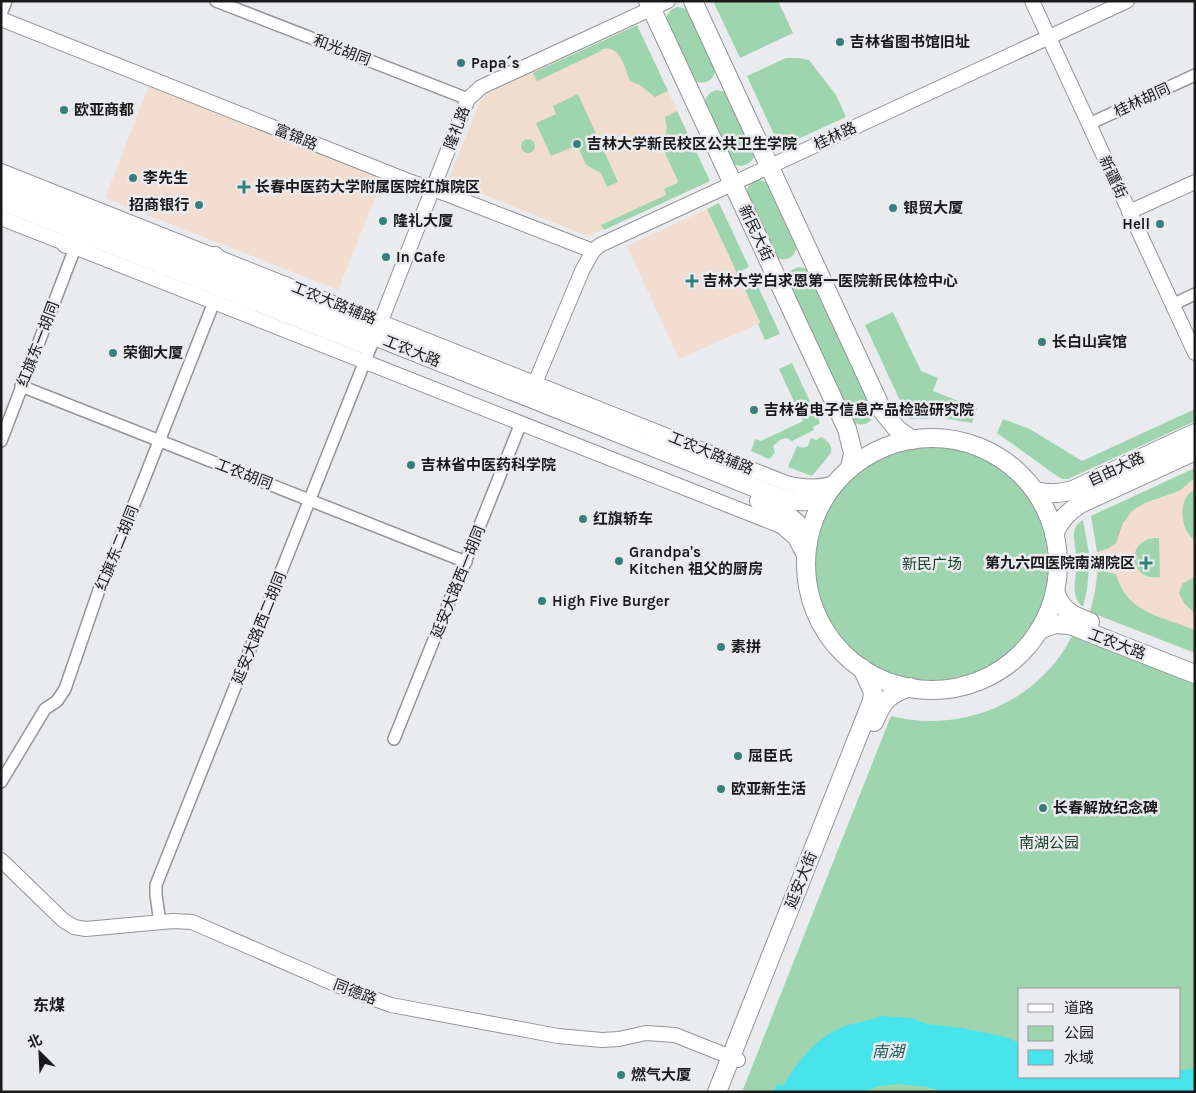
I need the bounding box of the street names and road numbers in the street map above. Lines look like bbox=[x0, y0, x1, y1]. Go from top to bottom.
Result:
street label: 和光胡同 bbox=[311, 31, 373, 69]
street label: 桂林胡同 bbox=[1111, 79, 1173, 121]
street label: 隆礼路 bbox=[441, 104, 473, 152]
street label: 桂林路 bbox=[811, 118, 859, 154]
street label: 富锦路 bbox=[272, 120, 320, 154]
street label: 新疆街 bbox=[1095, 153, 1131, 201]
street label: 新民大街 bbox=[735, 202, 777, 264]
street label: 工农大路辅路 bbox=[289, 278, 379, 328]
street label: 红旗东一胡同 bbox=[13, 299, 63, 389]
street label: 工农大路 bbox=[381, 331, 443, 371]
street label: 工农大路辅路 bbox=[666, 428, 756, 478]
street label: 自由大路 bbox=[1085, 448, 1147, 490]
street label: 工农胡同 bbox=[213, 455, 275, 493]
street label: 红旗东二胡同 bbox=[92, 503, 142, 593]
street label: 延安大路西一胡同 bbox=[427, 523, 489, 641]
street label: 延安大路西二胡同 bbox=[228, 569, 290, 687]
street label: 工农大路 bbox=[1086, 625, 1148, 663]
street label: 延安大街 bbox=[781, 849, 821, 911]
street label: 同德路 bbox=[331, 976, 379, 1008]

